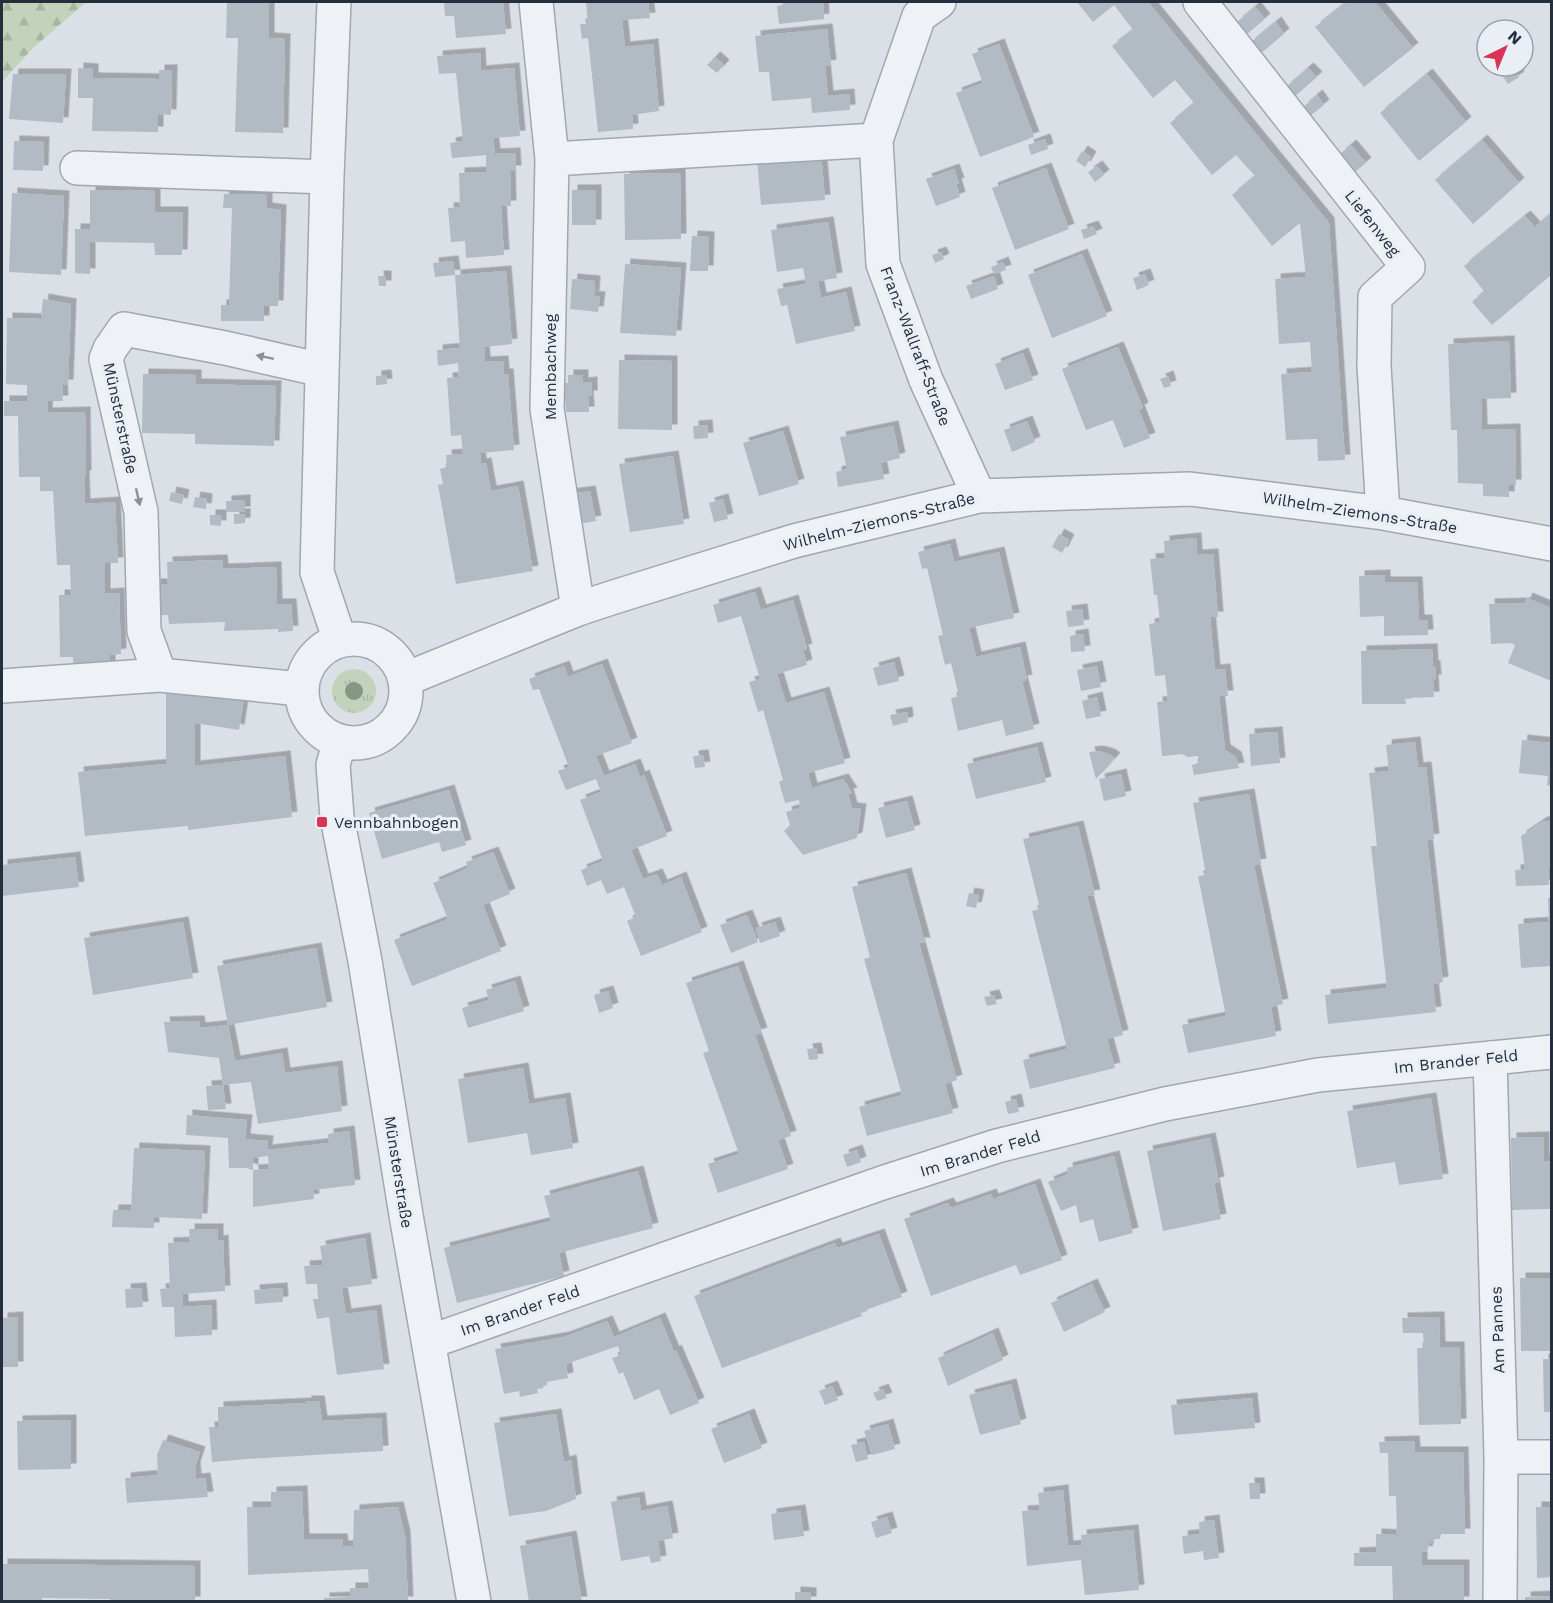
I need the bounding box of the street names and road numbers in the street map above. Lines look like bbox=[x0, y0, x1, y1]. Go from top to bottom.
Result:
street label: Liefenweg bbox=[1341, 186, 1405, 261]
street label: Franz-Wallraff-Straße bbox=[876, 264, 955, 429]
street label: Membachweg bbox=[541, 313, 560, 420]
street label: Münsterstraße bbox=[99, 361, 142, 476]
street label: Wilhelm-Ziemons-Straße bbox=[781, 488, 977, 555]
street label: Wilhelm-Ziemons-Straße bbox=[1261, 488, 1459, 537]
street label: Im Brander Feld bbox=[1393, 1046, 1519, 1077]
street label: Münsterstraße bbox=[380, 1115, 417, 1230]
street label: Im Brander Feld bbox=[918, 1126, 1043, 1181]
street label: Im Brander Feld bbox=[458, 1281, 582, 1340]
street label: Am Pannes bbox=[1486, 1286, 1509, 1374]

